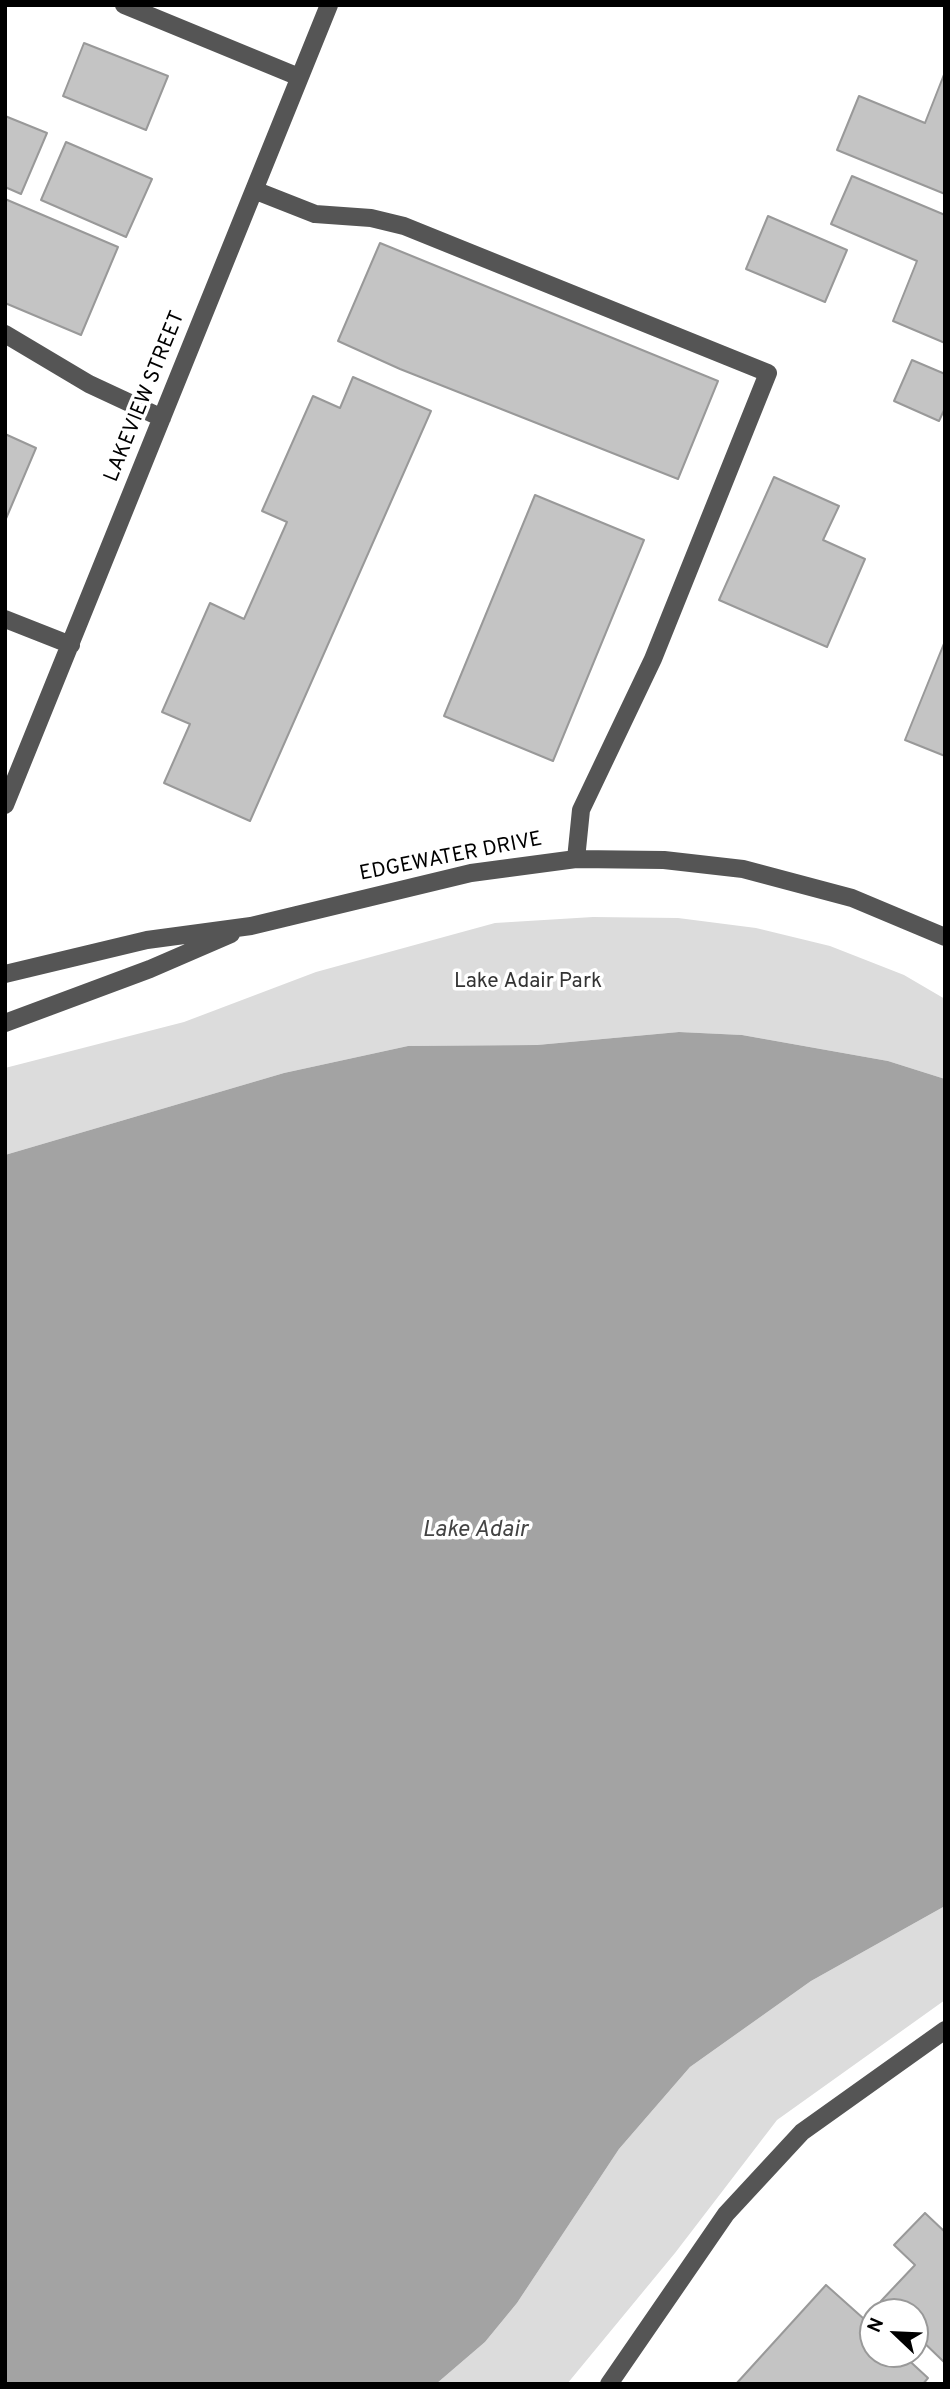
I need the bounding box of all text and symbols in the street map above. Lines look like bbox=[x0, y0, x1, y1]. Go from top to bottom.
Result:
street label: LAKEVIEW STREET bbox=[100, 308, 192, 486]
street label: EDGEWATER DRIVE bbox=[358, 828, 544, 888]
park label: Lake Adair Park bbox=[454, 970, 602, 996]
water label: Lake Adair bbox=[422, 1517, 528, 1545]
north arrow bbox=[859, 2298, 929, 2368]
text: N bbox=[863, 2315, 890, 2337]

